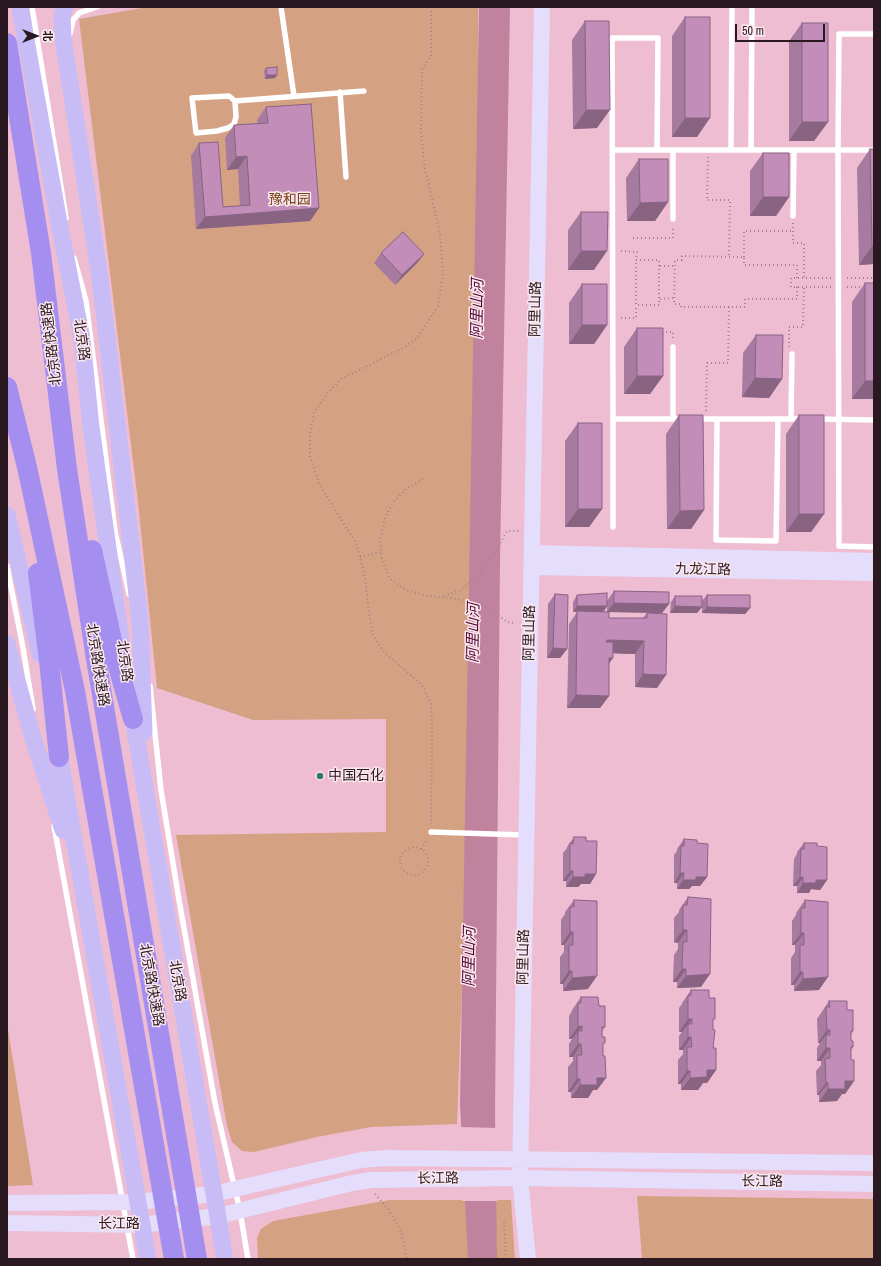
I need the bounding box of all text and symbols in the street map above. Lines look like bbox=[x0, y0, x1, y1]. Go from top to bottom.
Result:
north arrow bbox=[16, 16, 56, 56]
scale bar bbox=[737, 16, 827, 42]
text: 50 m bbox=[742, 23, 764, 39]
text: 北 bbox=[41, 31, 55, 42]
park label: 豫和园 bbox=[269, 192, 311, 208]
water label: 阿里山河 bbox=[468, 279, 488, 339]
street label: 阿里山路 bbox=[527, 281, 545, 337]
street label: 北京路快速路 bbox=[39, 301, 65, 387]
street label: 北京路 bbox=[70, 318, 92, 362]
street label: 九龙江路 bbox=[675, 561, 731, 579]
water label: 阿里山河 bbox=[464, 603, 484, 663]
street label: 阿里山路 bbox=[521, 605, 539, 661]
street label: 北京路快速路 bbox=[82, 622, 112, 708]
street label: 北京路 bbox=[113, 639, 135, 683]
place label: 中国石化 bbox=[328, 768, 384, 784]
marker: 中国石化 bbox=[315, 771, 325, 781]
water label: 阿里山河 bbox=[460, 927, 480, 987]
street label: 阿里山路 bbox=[515, 929, 533, 985]
street label: 北京路快速路 bbox=[135, 942, 167, 1028]
street label: 北京路 bbox=[165, 959, 189, 1003]
street label: 长江路 bbox=[417, 1170, 459, 1188]
street label: 长江路 bbox=[741, 1173, 783, 1191]
street label: 长江路 bbox=[98, 1216, 140, 1232]

